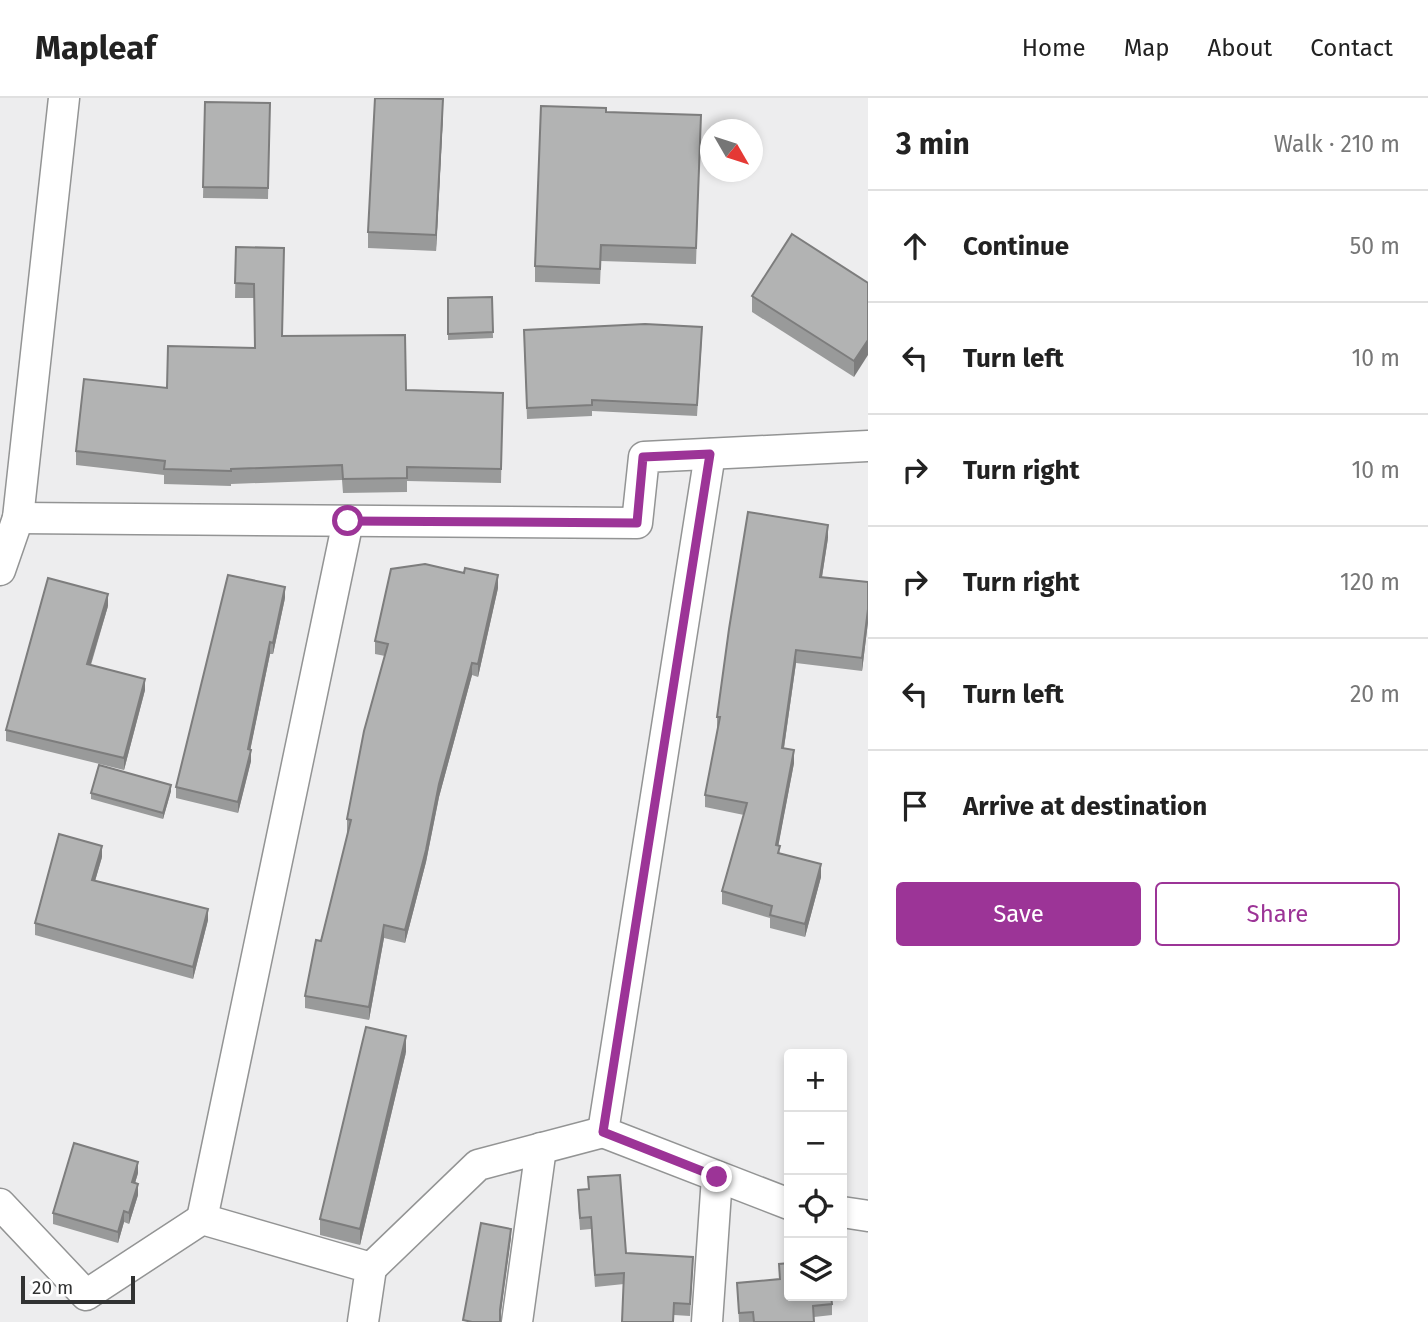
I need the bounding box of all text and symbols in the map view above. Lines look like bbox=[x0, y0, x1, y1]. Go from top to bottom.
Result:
text: Mapleaf bbox=[35, 28, 156, 68]
text: Home bbox=[1022, 34, 1086, 62]
text: Map bbox=[1124, 34, 1170, 62]
text: About bbox=[1208, 34, 1272, 62]
text: Contact bbox=[1310, 34, 1393, 62]
north arrow bbox=[700, 119, 763, 182]
text: 3 min bbox=[896, 126, 970, 162]
text: Walk · 210 m bbox=[1274, 130, 1400, 158]
icon: ahead bbox=[896, 227, 934, 265]
text: Continue bbox=[963, 231, 1069, 262]
text: 50 m bbox=[1350, 232, 1400, 260]
icon: left bbox=[896, 339, 934, 377]
text: Turn left bbox=[963, 343, 1064, 374]
text: 10 m bbox=[1351, 344, 1400, 372]
icon: right bbox=[896, 451, 934, 489]
text: Turn right bbox=[963, 455, 1080, 486]
text: 10 m bbox=[1351, 456, 1400, 484]
route start bbox=[332, 505, 363, 536]
icon: right bbox=[896, 563, 934, 601]
text: Turn right bbox=[963, 567, 1080, 598]
text: 120 m bbox=[1340, 568, 1400, 596]
icon: left bbox=[896, 675, 934, 713]
text: Turn left bbox=[963, 679, 1064, 710]
text: 20 m bbox=[1350, 680, 1400, 708]
icon: arrive bbox=[896, 787, 934, 825]
text: Arrive at destination bbox=[963, 791, 1207, 822]
button: Save bbox=[896, 882, 1141, 946]
button: Share bbox=[1155, 882, 1400, 946]
map controls bbox=[784, 1049, 847, 1301]
button: + bbox=[784, 1049, 847, 1112]
button: − bbox=[784, 1112, 847, 1175]
route end bbox=[701, 1161, 732, 1192]
button: locate bbox=[784, 1175, 847, 1238]
button: layers bbox=[784, 1238, 847, 1301]
scale bar bbox=[21, 1273, 135, 1305]
text: 20 m bbox=[32, 1276, 73, 1299]

